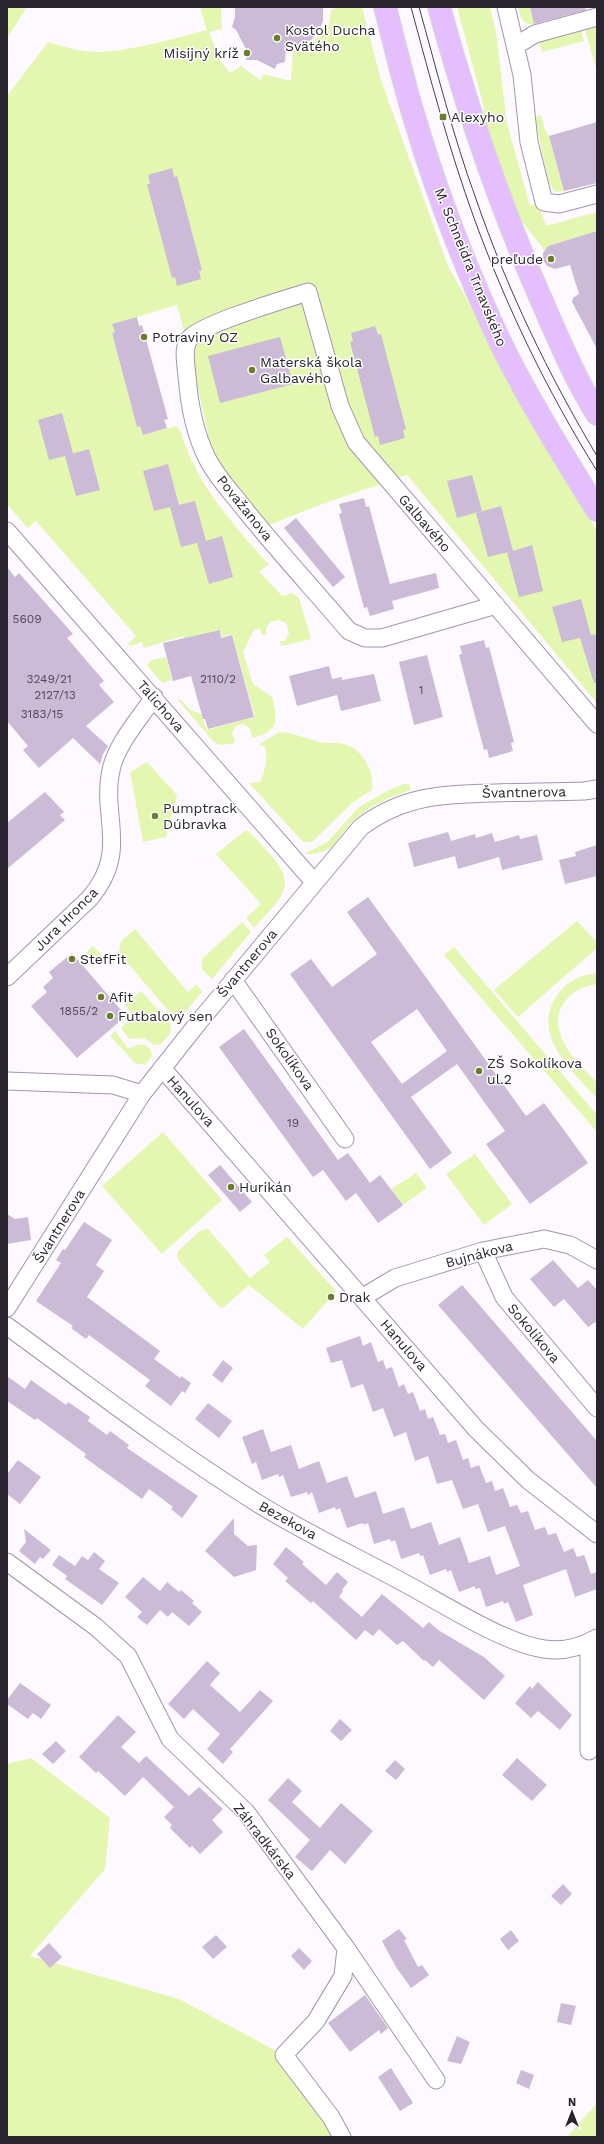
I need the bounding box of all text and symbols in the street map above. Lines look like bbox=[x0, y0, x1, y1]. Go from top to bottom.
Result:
place label: Kostol Ducha Svätého bbox=[285, 22, 375, 54]
marker: Kostol Ducha Svätého bbox=[272, 33, 282, 43]
place label: Misijný kríž bbox=[164, 45, 239, 61]
marker: Misijný kríž bbox=[242, 48, 252, 58]
place label: Alexyho bbox=[451, 109, 504, 125]
marker: Alexyho bbox=[438, 112, 448, 122]
street label: M. Schneidra Trnavského bbox=[432, 185, 510, 349]
place label: preľude bbox=[491, 251, 543, 267]
marker: preľude bbox=[546, 254, 556, 264]
place label: Potraviny OZ bbox=[152, 329, 238, 345]
marker: Potraviny OZ bbox=[139, 332, 149, 342]
place label: Materská škola Galbavého bbox=[260, 354, 362, 386]
marker: Materská škola Galbavého bbox=[247, 365, 257, 375]
street label: Považanova bbox=[214, 472, 276, 544]
street label: Galbavého bbox=[396, 491, 454, 555]
house number: 5609 bbox=[12, 612, 42, 626]
house number: 3249/21 bbox=[26, 672, 72, 686]
house number: 2110/2 bbox=[200, 672, 236, 686]
street label: Talichova bbox=[134, 677, 188, 735]
house number: 1 bbox=[419, 683, 423, 697]
house number: 2127/13 bbox=[34, 688, 76, 702]
house number: 3183/15 bbox=[21, 707, 63, 721]
street label: Švantnerova bbox=[482, 783, 566, 801]
place label: Pumptrack Dúbravka bbox=[163, 800, 237, 832]
marker: Pumptrack Dúbravka bbox=[150, 811, 160, 821]
street label: Jura Hronca bbox=[31, 884, 101, 954]
street label: Švantnerova bbox=[214, 926, 280, 1000]
place label: StefFit bbox=[80, 951, 127, 967]
marker: StefFit bbox=[67, 954, 77, 964]
place label: Afit bbox=[109, 989, 133, 1005]
marker: Afit bbox=[96, 992, 106, 1002]
house number: 1855/2 bbox=[60, 1004, 98, 1018]
place label: Futbalový sen bbox=[118, 1008, 213, 1024]
marker: Futbalový sen bbox=[105, 1011, 115, 1021]
street label: Sokolíkova bbox=[263, 1025, 317, 1093]
place label: ZŠ Sokolíkova ul.2 bbox=[487, 1055, 582, 1087]
marker: ZŠ Sokolíkova ul.2 bbox=[474, 1066, 484, 1076]
street label: Hanulova bbox=[164, 1072, 218, 1130]
house number: 19 bbox=[287, 1116, 299, 1130]
place label: Hurikán bbox=[239, 1179, 292, 1195]
marker: Hurikán bbox=[226, 1182, 236, 1192]
street label: Švantnerova bbox=[30, 1186, 88, 1266]
street label: Bujnákova bbox=[444, 1237, 515, 1271]
place label: Drak bbox=[339, 1289, 370, 1305]
marker: Drak bbox=[326, 1292, 336, 1302]
street label: Sokolíkova bbox=[505, 1300, 564, 1366]
street label: Hanulova bbox=[377, 1316, 431, 1374]
street label: Bezekova bbox=[256, 1498, 320, 1542]
street label: Záhradkárska bbox=[230, 1800, 300, 1882]
north arrow bbox=[552, 2092, 592, 2132]
text: N bbox=[568, 2096, 576, 2109]

